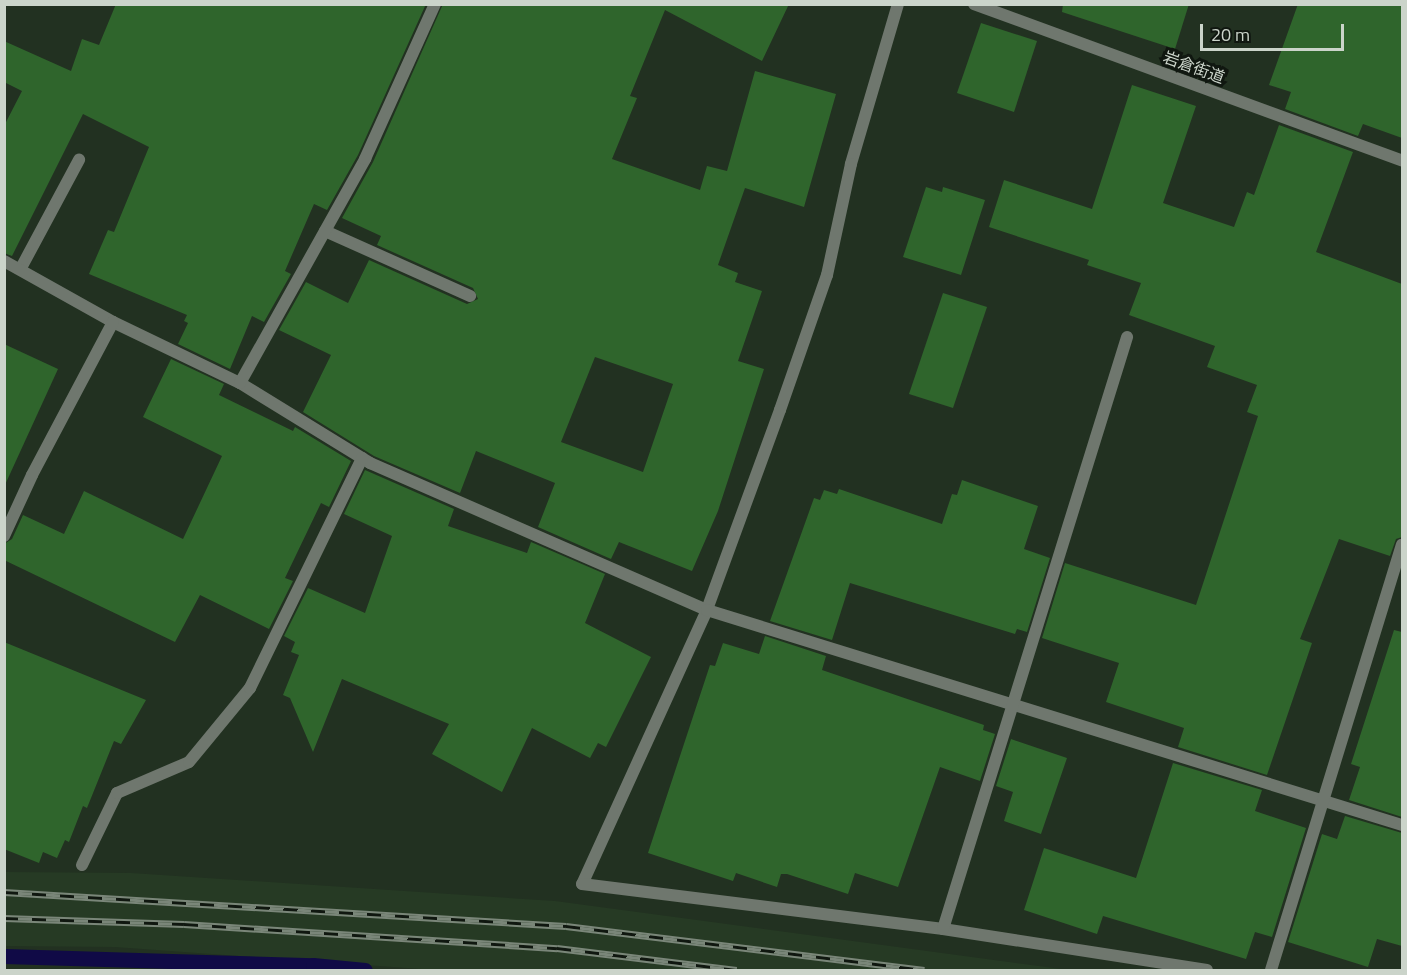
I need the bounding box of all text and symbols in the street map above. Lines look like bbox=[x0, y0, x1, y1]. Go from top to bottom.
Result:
scale bar bbox=[1203, 12, 1347, 50]
text: 20 m bbox=[1211, 21, 1250, 48]
street label: 岩倉街道 bbox=[1161, 47, 1227, 87]

